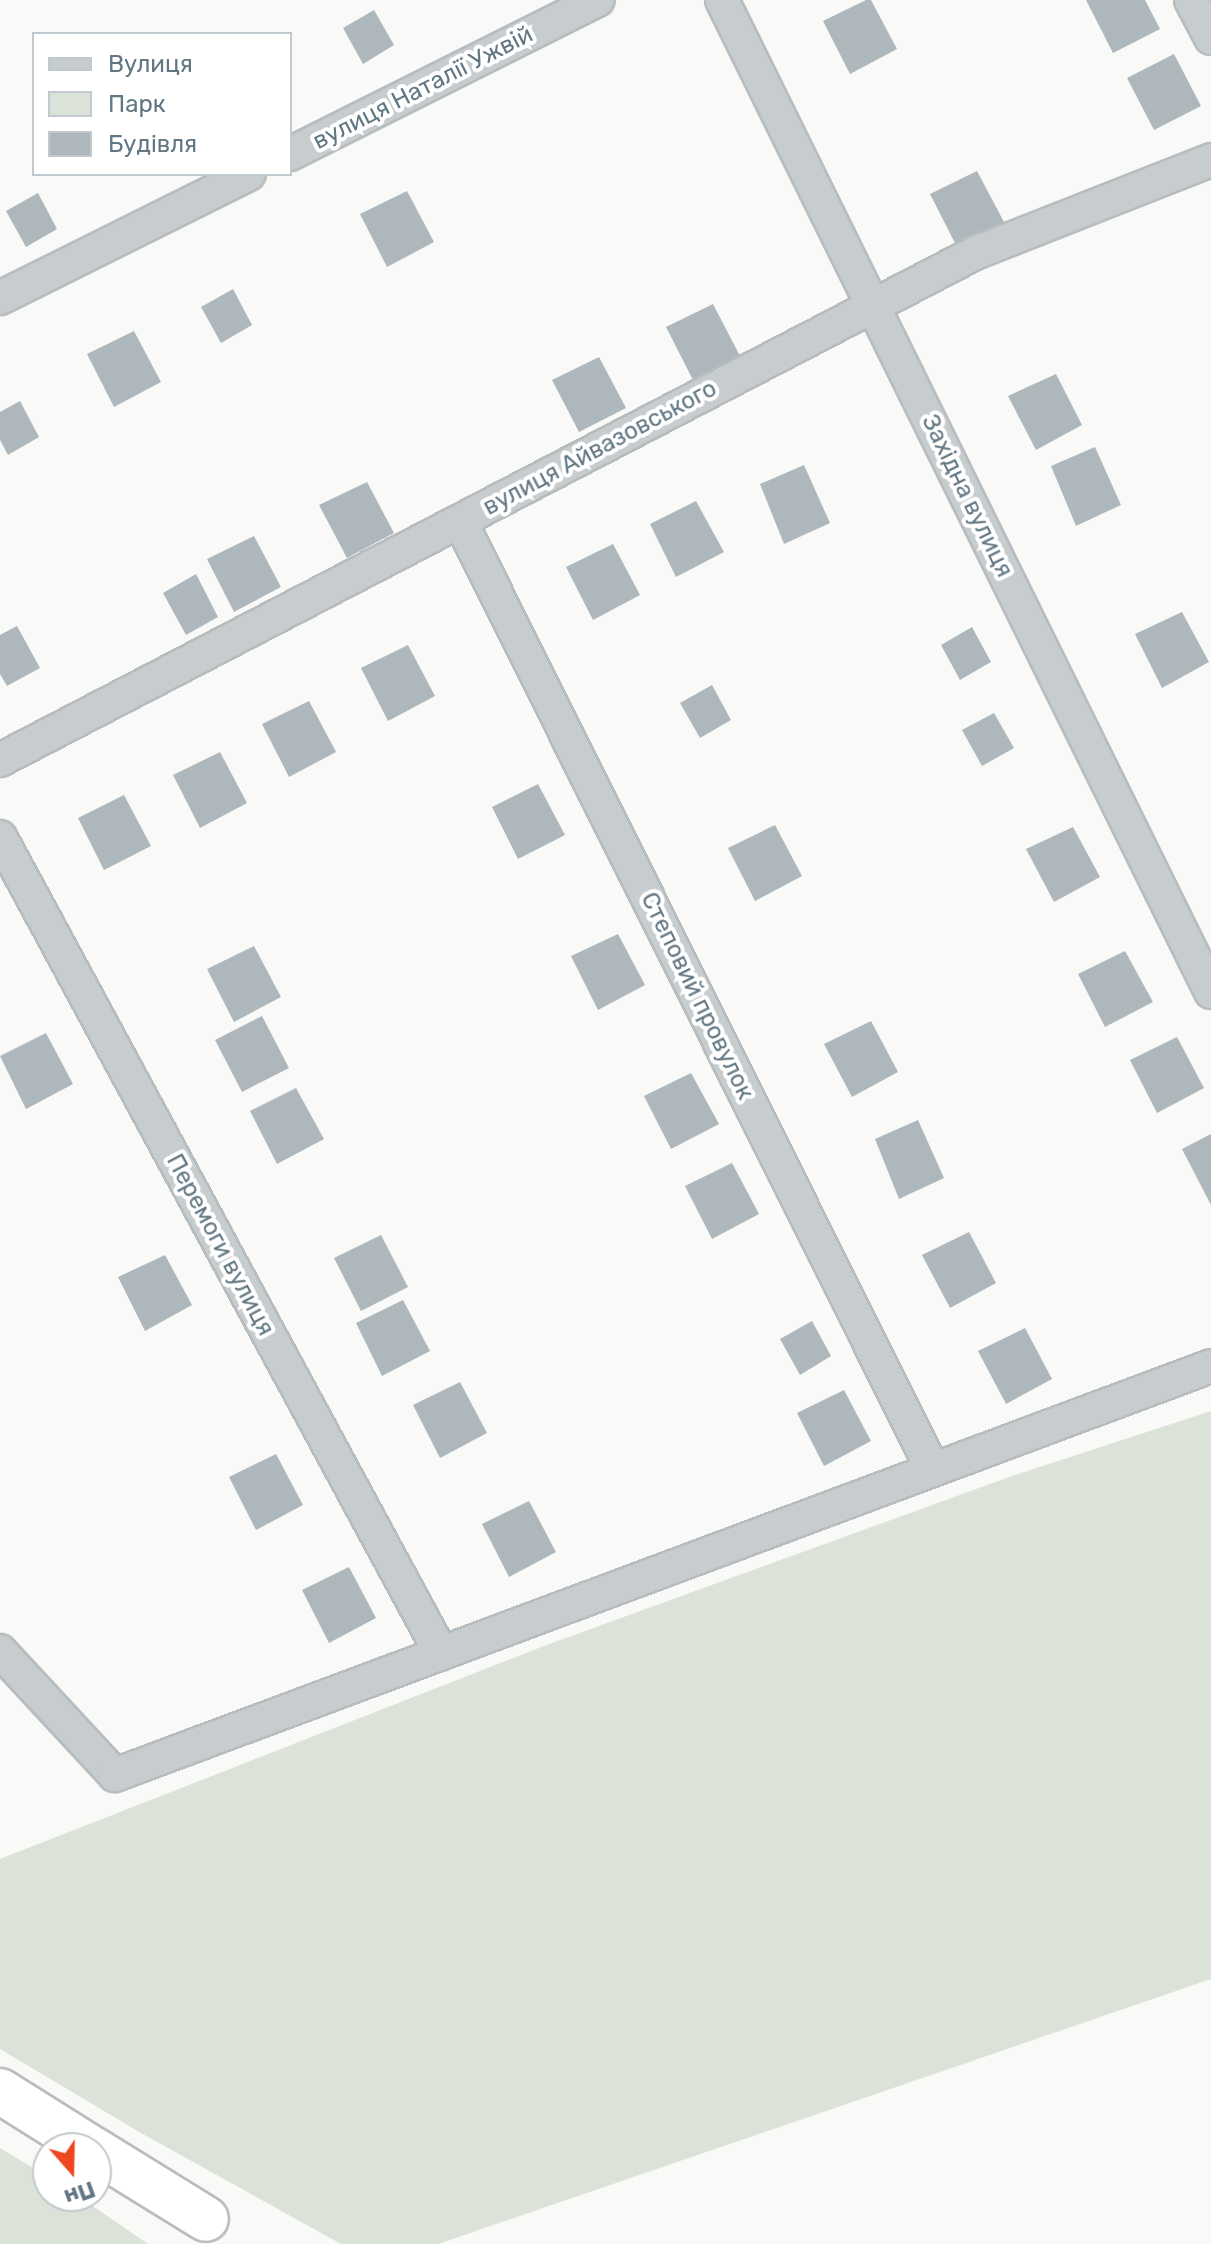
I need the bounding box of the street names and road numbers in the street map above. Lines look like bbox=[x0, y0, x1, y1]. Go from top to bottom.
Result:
street label: вулиця Наталії Ужвій bbox=[308, 20, 538, 156]
street label: вулиця Айвазовського bbox=[478, 374, 722, 522]
street label: Західна вулиця bbox=[915, 410, 1019, 582]
street label: Степовий провулок bbox=[634, 888, 760, 1104]
street label: Перемоги вулиця bbox=[160, 1149, 280, 1341]

